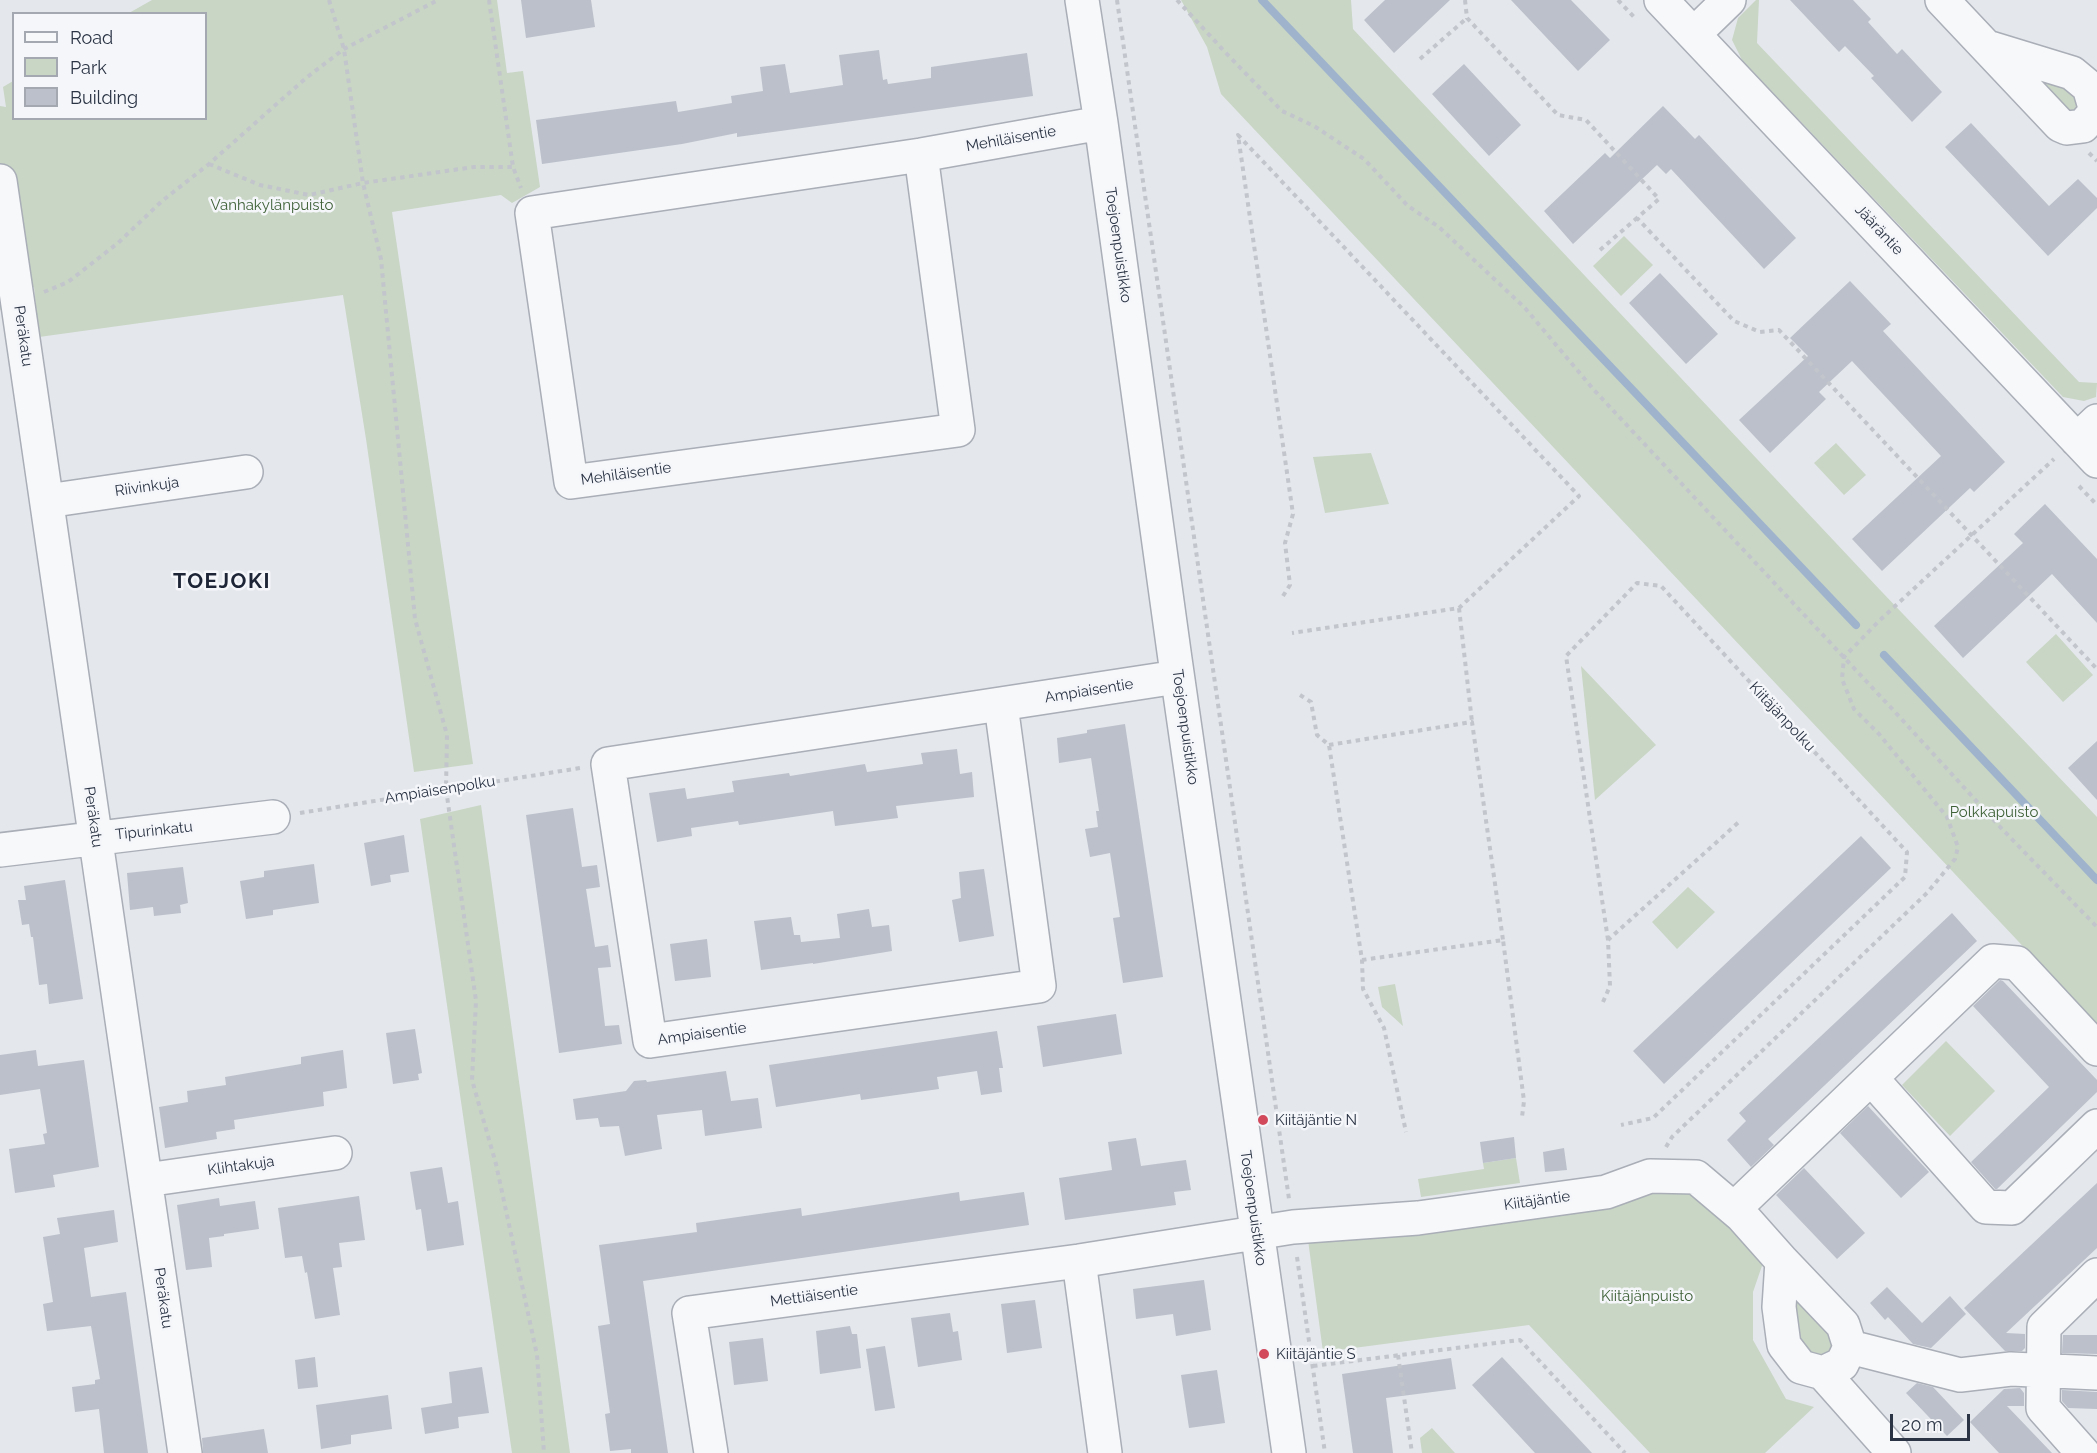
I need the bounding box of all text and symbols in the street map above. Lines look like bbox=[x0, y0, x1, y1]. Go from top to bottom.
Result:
legend bbox=[12, 12, 207, 120]
text: Road bbox=[70, 27, 113, 48]
text: Park bbox=[70, 57, 107, 78]
text: Building bbox=[70, 87, 138, 108]
street label: Mehiläisentie bbox=[965, 122, 1057, 156]
street label: Toejoenpuistikko bbox=[1101, 186, 1135, 304]
park label: Vanhakylänpuisto bbox=[211, 196, 333, 214]
street label: Jääräntie bbox=[1851, 201, 1907, 259]
street label: Peräkatu bbox=[10, 304, 36, 368]
street label: Mehiläisentie bbox=[580, 459, 672, 489]
street label: Riivinkuja bbox=[114, 474, 180, 500]
district label: TOEJOKI bbox=[173, 569, 271, 595]
street label: Toejoenpuistikko bbox=[1168, 668, 1202, 786]
street label: Ampiaisentie bbox=[1043, 675, 1135, 707]
street label: Kiitäjänpolku bbox=[1745, 678, 1819, 756]
street label: Ampiaisenpolku bbox=[383, 772, 497, 808]
street label: Peräkatu bbox=[80, 785, 106, 849]
park label: Polkkapuisto bbox=[1950, 803, 2038, 821]
street label: Tipurinkatu bbox=[114, 818, 194, 844]
street label: Ampiaisentie bbox=[656, 1019, 748, 1049]
place label: Kiitäjäntie N bbox=[1275, 1111, 1357, 1129]
marker: Kiitäjäntie N bbox=[1256, 1113, 1270, 1127]
street label: Toejoenpuistikko bbox=[1236, 1149, 1270, 1267]
street label: Klihtakuja bbox=[206, 1152, 276, 1180]
street label: Kiitäjäntie bbox=[1503, 1187, 1571, 1215]
street label: Peräkatu bbox=[150, 1266, 176, 1330]
street label: Mettiäisentie bbox=[769, 1281, 859, 1311]
park label: Kiitäjänpuisto bbox=[1601, 1287, 1693, 1305]
place label: Kiitäjäntie S bbox=[1276, 1345, 1356, 1363]
marker: Kiitäjäntie S bbox=[1257, 1347, 1271, 1361]
scale bar bbox=[1893, 1402, 1972, 1440]
text: 20 m bbox=[1901, 1414, 1943, 1435]

